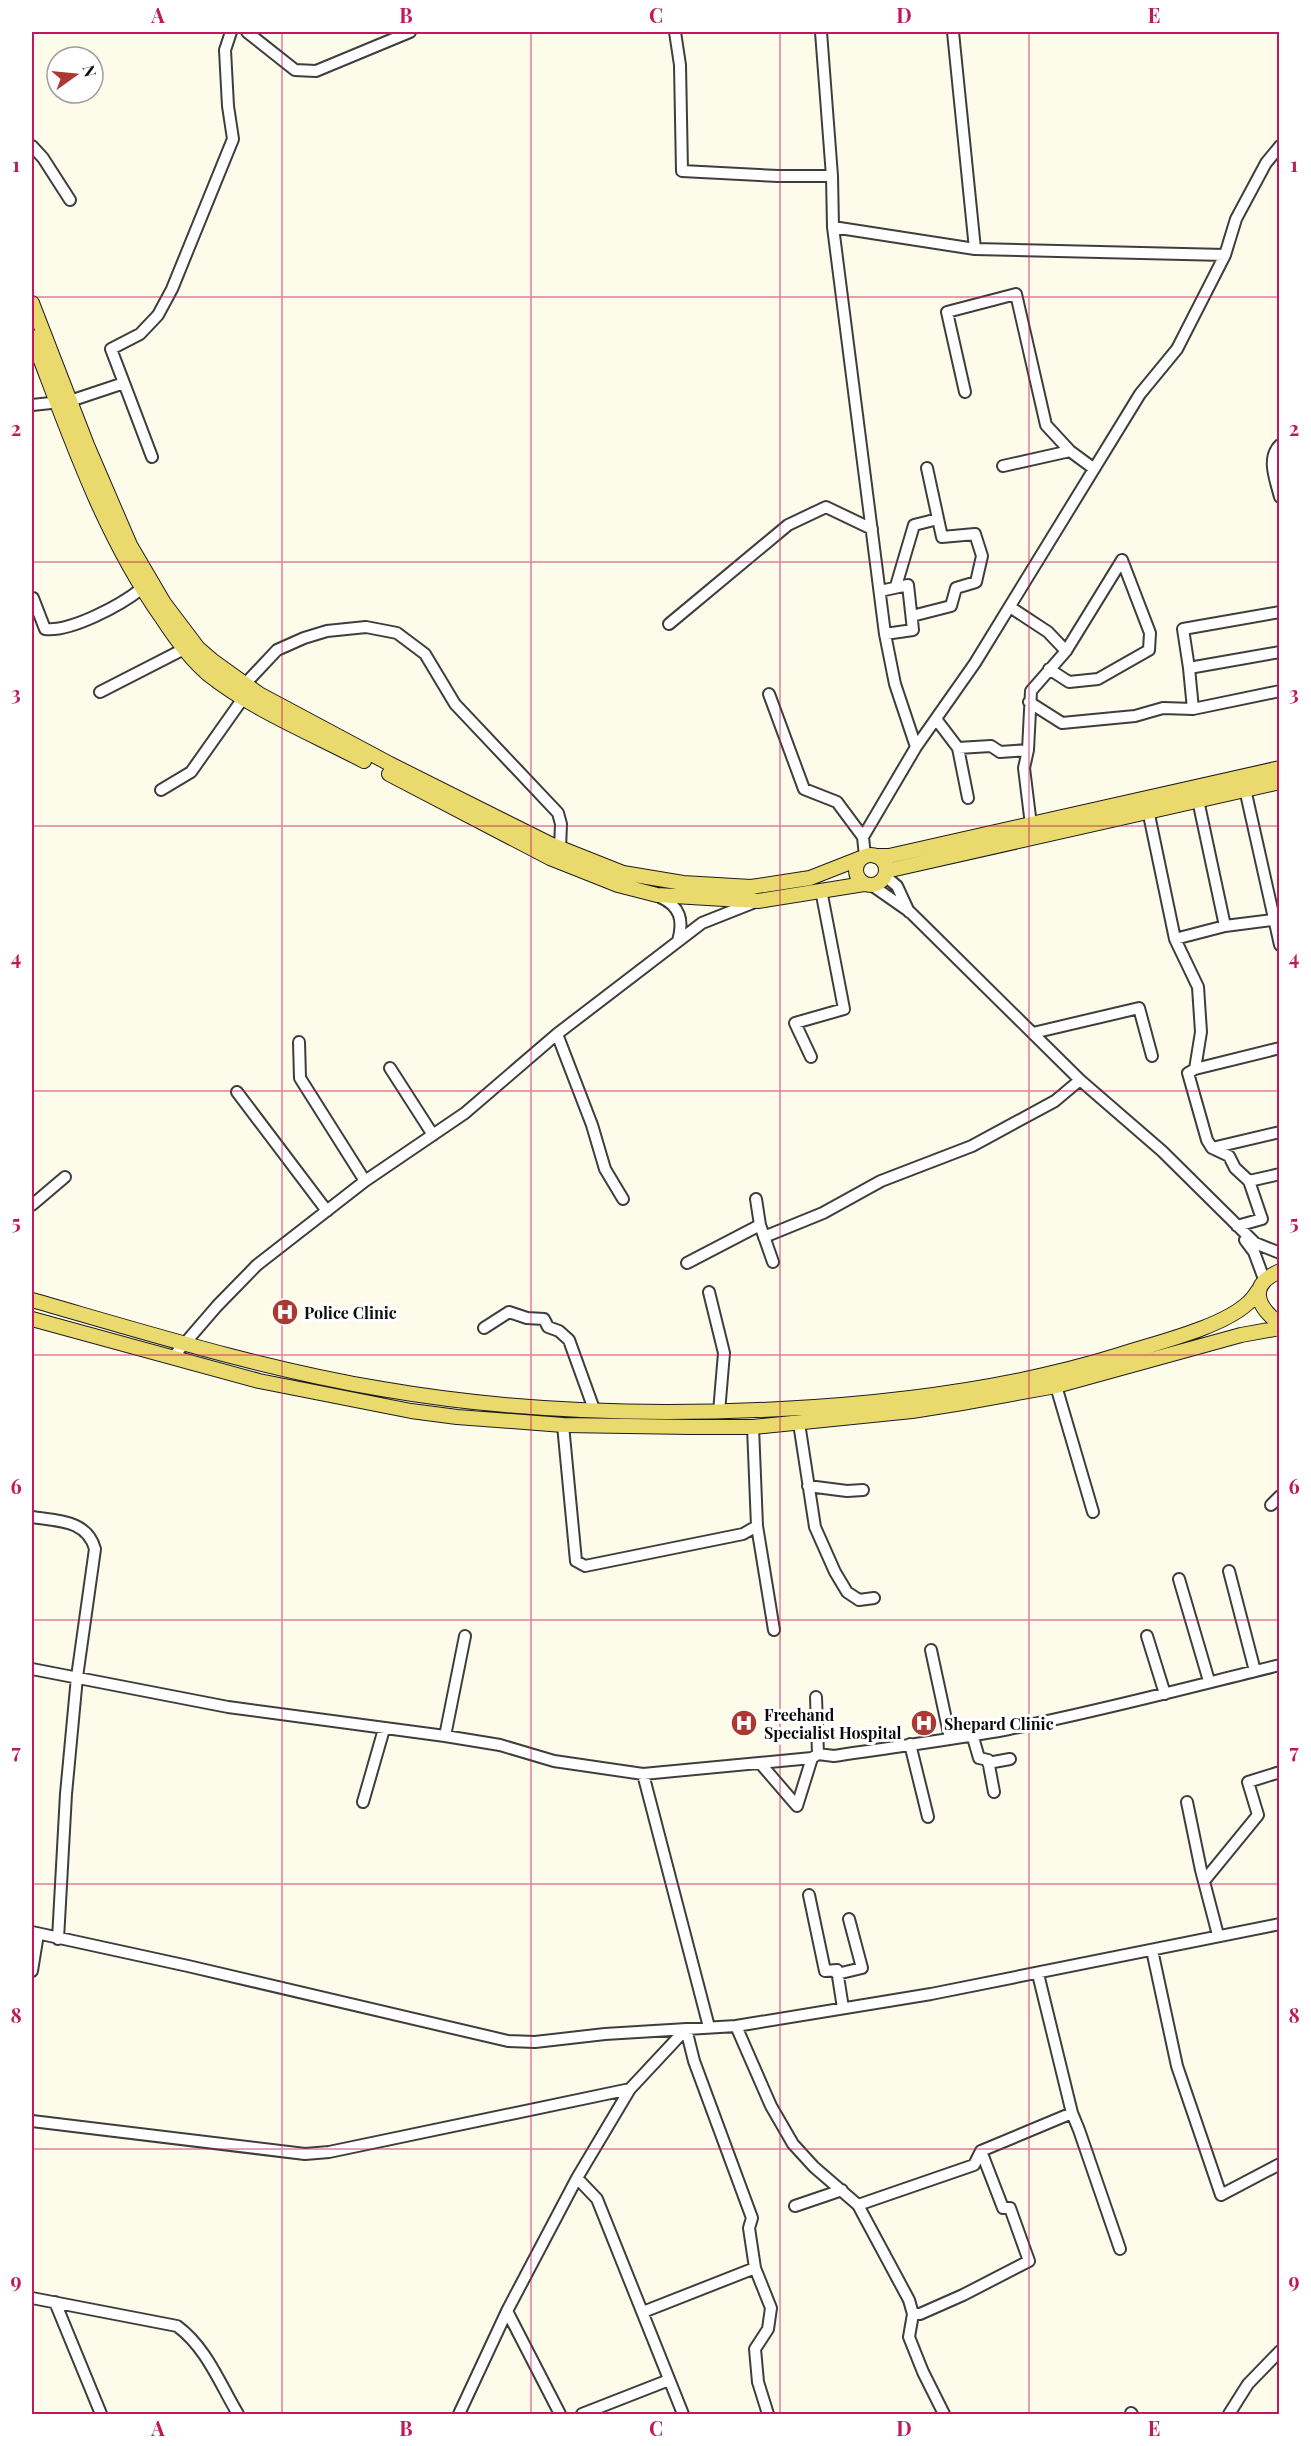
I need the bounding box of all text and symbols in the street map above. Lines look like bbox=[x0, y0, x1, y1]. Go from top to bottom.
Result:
text: A bbox=[150, 1, 165, 28]
text: B bbox=[399, 1, 413, 28]
text: C bbox=[649, 1, 663, 28]
text: D bbox=[896, 1, 912, 28]
text: E bbox=[1148, 1, 1160, 28]
north arrow bbox=[45, 45, 105, 105]
text: N bbox=[78, 63, 102, 80]
text: 1 bbox=[12, 150, 20, 177]
text: 1 bbox=[1290, 150, 1298, 177]
text: 2 bbox=[11, 414, 21, 441]
text: 2 bbox=[1289, 414, 1299, 441]
text: 3 bbox=[11, 679, 21, 706]
text: 3 bbox=[1289, 679, 1299, 706]
text: 4 bbox=[11, 943, 21, 970]
text: 4 bbox=[1289, 943, 1299, 970]
text: 5 bbox=[11, 1208, 21, 1235]
text: 5 bbox=[1289, 1208, 1299, 1235]
hospital icon: Police Clinic bbox=[270, 1297, 300, 1327]
place label: Police Clinic bbox=[304, 1302, 397, 1323]
text: 6 bbox=[10, 1472, 22, 1499]
text: 6 bbox=[1288, 1472, 1300, 1499]
place label: Freehand Specialist Hospital bbox=[764, 1704, 901, 1743]
hospital icon: Freehand Specialist Hospital bbox=[729, 1708, 759, 1738]
hospital icon: Shepard Clinic bbox=[909, 1708, 939, 1738]
place label: Shepard Clinic bbox=[944, 1713, 1054, 1734]
text: 7 bbox=[11, 1737, 21, 1764]
text: 7 bbox=[1289, 1737, 1299, 1764]
text: 8 bbox=[10, 2001, 22, 2028]
text: 8 bbox=[1288, 2001, 1300, 2028]
text: 9 bbox=[10, 2266, 22, 2293]
text: 9 bbox=[1288, 2266, 1300, 2293]
text: A bbox=[150, 2414, 165, 2441]
text: B bbox=[399, 2414, 413, 2441]
text: C bbox=[649, 2414, 663, 2441]
text: D bbox=[896, 2414, 912, 2441]
text: E bbox=[1148, 2414, 1160, 2441]

